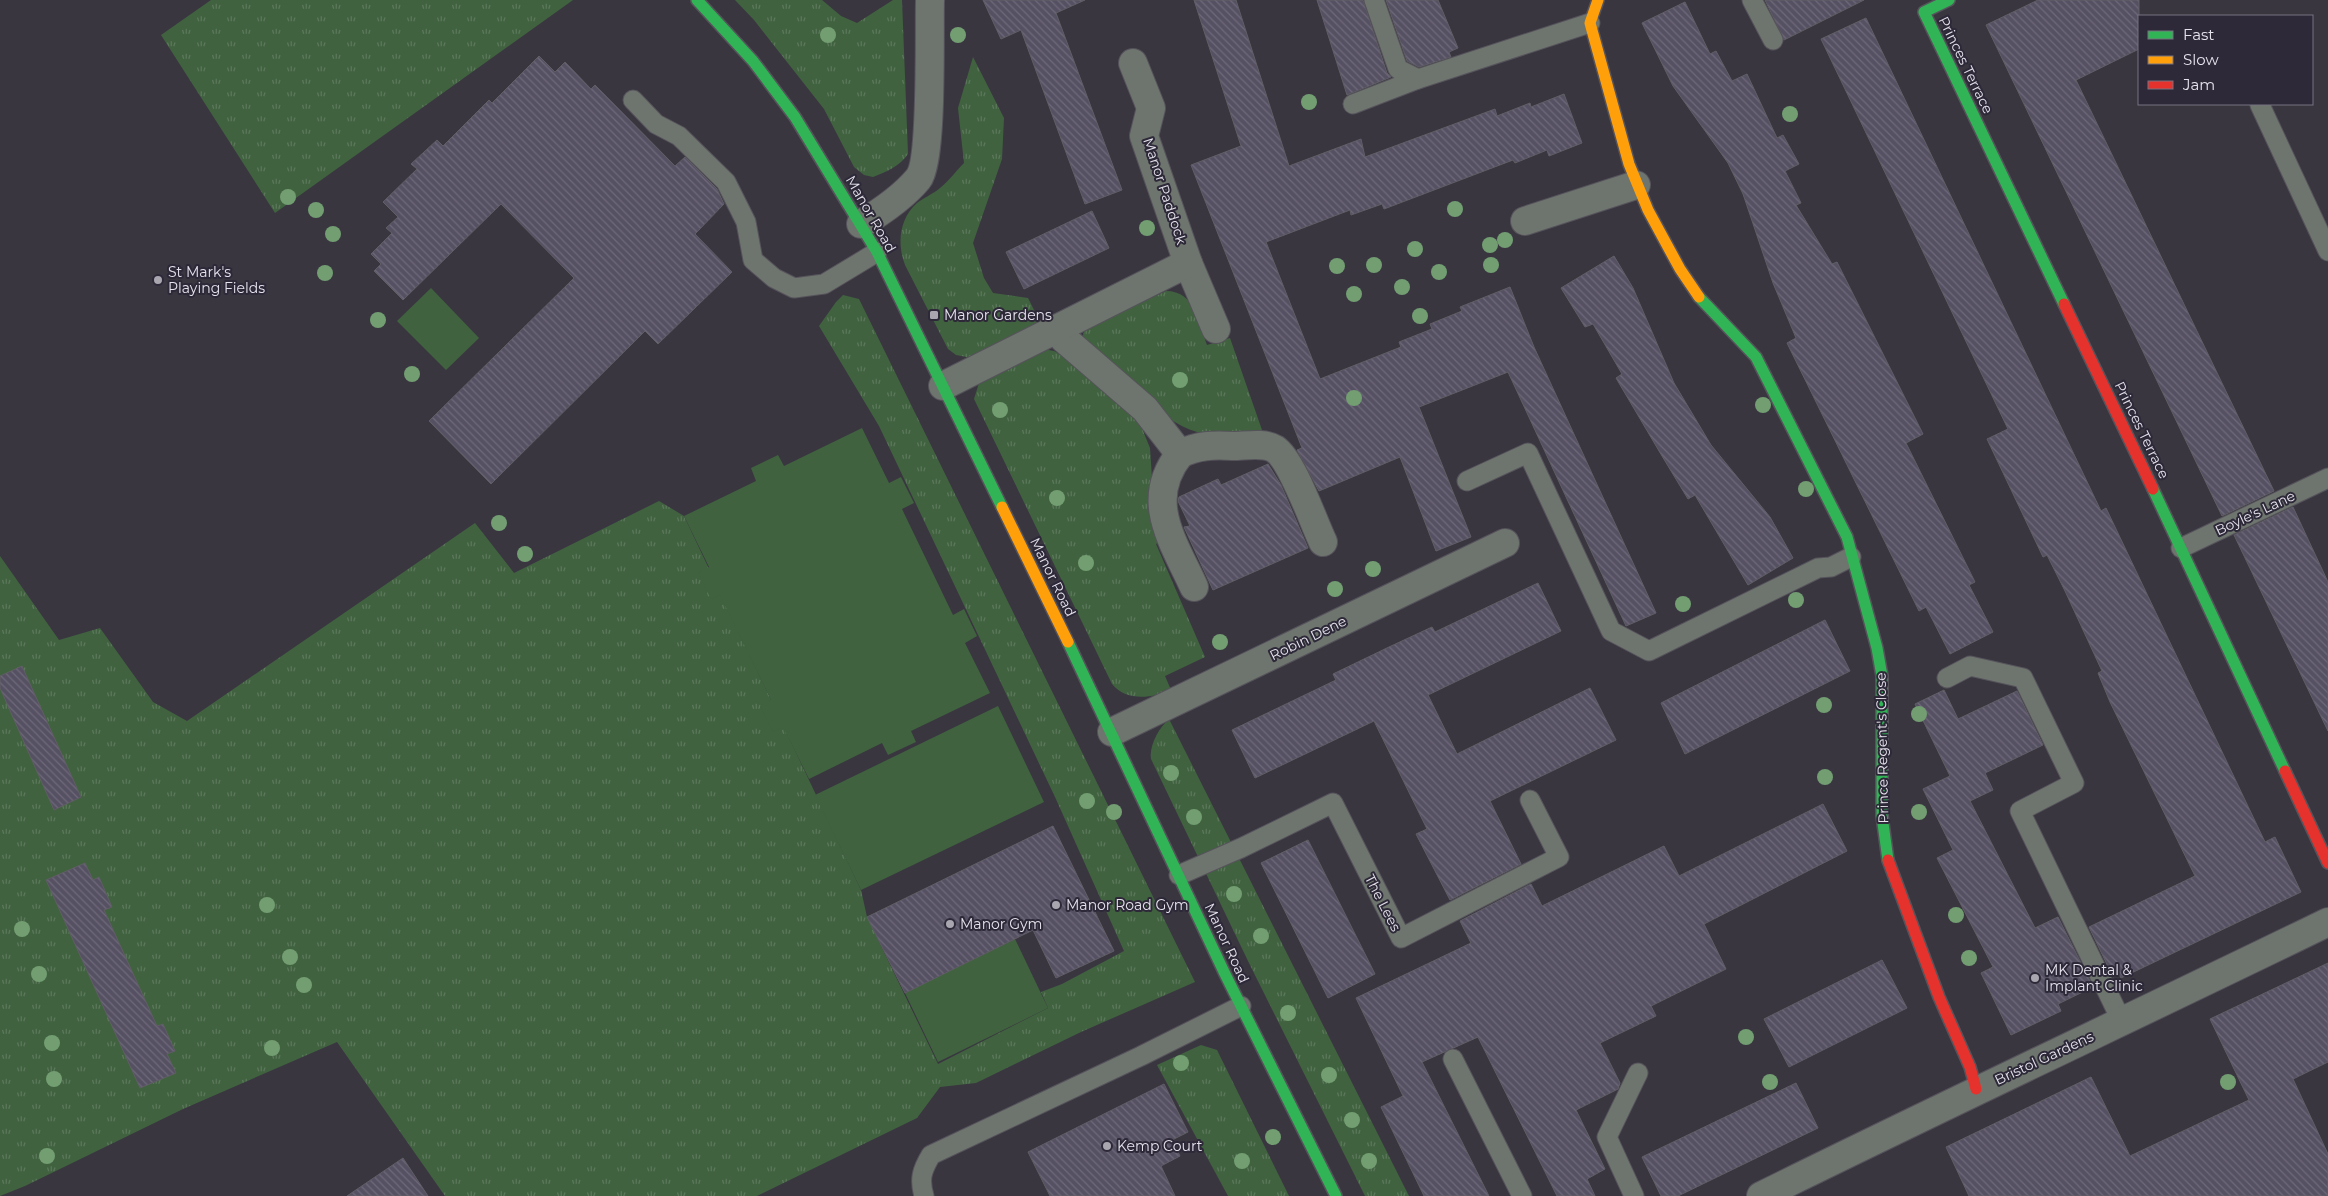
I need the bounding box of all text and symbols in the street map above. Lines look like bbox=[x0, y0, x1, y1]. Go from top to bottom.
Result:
street label: Princes Terrace bbox=[1935, 13, 1997, 117]
legend bbox=[2138, 15, 2313, 105]
text: Fast bbox=[2183, 25, 2214, 44]
text: Slow bbox=[2183, 50, 2219, 69]
text: Jam bbox=[2182, 75, 2215, 94]
street label: Manor Paddock bbox=[1139, 135, 1191, 247]
street label: Manor Road bbox=[842, 172, 900, 256]
place label: St Mark's Playing Fields bbox=[168, 263, 265, 297]
marker: St Mark's Playing Fields bbox=[152, 274, 164, 286]
place label: Manor Gardens bbox=[944, 306, 1052, 324]
marker: Manor Gardens bbox=[928, 309, 940, 321]
street label: Princes Terrace bbox=[2111, 378, 2173, 482]
street label: Boyle's Lane bbox=[2212, 487, 2298, 539]
street label: Manor Road bbox=[1026, 535, 1080, 619]
street label: Robin Dene bbox=[1267, 612, 1349, 664]
street label: Prince Regent's Close bbox=[1872, 672, 1892, 824]
street label: The Lees bbox=[1361, 872, 1405, 935]
place label: Manor Road Gym bbox=[1066, 896, 1189, 914]
marker: Manor Road Gym bbox=[1050, 899, 1062, 911]
street label: Manor Road bbox=[1201, 900, 1253, 986]
place label: Manor Gym bbox=[960, 915, 1042, 933]
marker: Manor Gym bbox=[944, 918, 956, 930]
place label: MK Dental & Implant Clinic bbox=[2045, 961, 2143, 995]
marker: MK Dental & Implant Clinic bbox=[2029, 972, 2041, 984]
street label: Bristol Gardens bbox=[1992, 1027, 2096, 1089]
place label: Kemp Court bbox=[1117, 1137, 1203, 1155]
marker: Kemp Court bbox=[1101, 1140, 1113, 1152]

